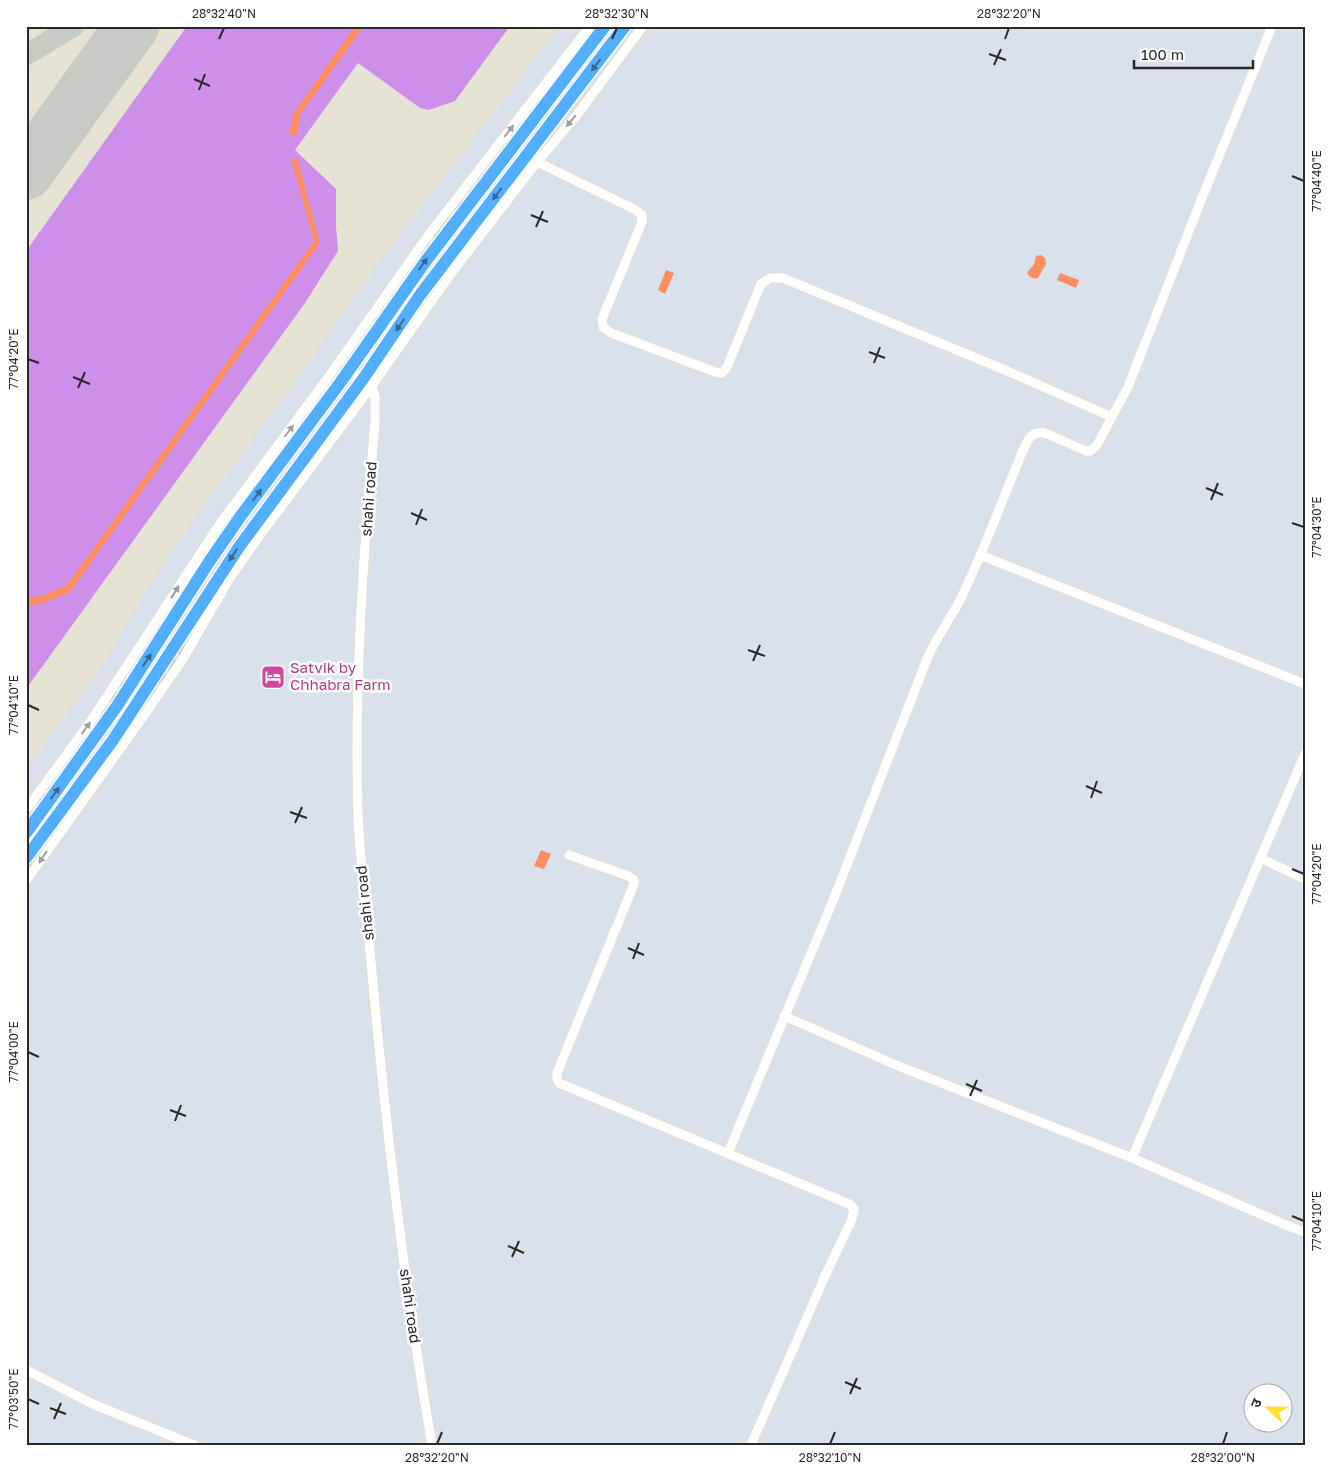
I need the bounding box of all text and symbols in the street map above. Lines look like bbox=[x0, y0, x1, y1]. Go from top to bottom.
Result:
text: 28°32'40"N bbox=[192, 6, 256, 21]
text: 28°32'30"N bbox=[585, 6, 649, 21]
text: 28°32'20"N bbox=[977, 6, 1041, 21]
scale bar bbox=[1134, 38, 1252, 70]
text: 100 m bbox=[1141, 45, 1184, 63]
one-way arrow bbox=[591, 58, 601, 72]
one-way arrow bbox=[566, 114, 577, 127]
one-way arrow bbox=[504, 124, 515, 137]
text: 77°04'40"E bbox=[1309, 150, 1324, 212]
one-way arrow bbox=[492, 187, 502, 201]
one-way arrow bbox=[418, 258, 429, 271]
one-way arrow bbox=[395, 318, 405, 331]
text: 77°04'20"E bbox=[6, 328, 21, 390]
one-way arrow bbox=[283, 424, 293, 437]
street label: shahi road bbox=[356, 461, 380, 537]
one-way arrow bbox=[251, 489, 262, 502]
text: 77°04'30"E bbox=[1309, 496, 1324, 558]
one-way arrow bbox=[228, 549, 238, 562]
one-way arrow bbox=[170, 585, 179, 598]
one-way arrow bbox=[143, 653, 152, 666]
place label: Satvik by Chhabra Farm bbox=[290, 658, 391, 693]
hotel icon: Satvik by Chhabra Farm bbox=[260, 664, 286, 690]
text: 77°04'10"E bbox=[6, 675, 21, 735]
one-way arrow bbox=[81, 721, 91, 735]
one-way arrow bbox=[50, 786, 60, 800]
text: 77°04'20"E bbox=[1309, 843, 1324, 905]
one-way arrow bbox=[38, 850, 48, 864]
street label: shahi road bbox=[351, 865, 377, 941]
text: 77°04'00"E bbox=[6, 1021, 21, 1083]
text: 77°04'10"E bbox=[1309, 1191, 1324, 1251]
street label: shahi road bbox=[397, 1267, 425, 1344]
text: 77°03'50"E bbox=[6, 1369, 21, 1429]
north arrow bbox=[1244, 1384, 1294, 1434]
text: उ bbox=[1246, 1395, 1265, 1410]
text: 28°32'20"N bbox=[405, 1450, 469, 1465]
text: 28°32'10"N bbox=[799, 1450, 861, 1465]
text: 28°32'00"N bbox=[1191, 1450, 1255, 1465]

